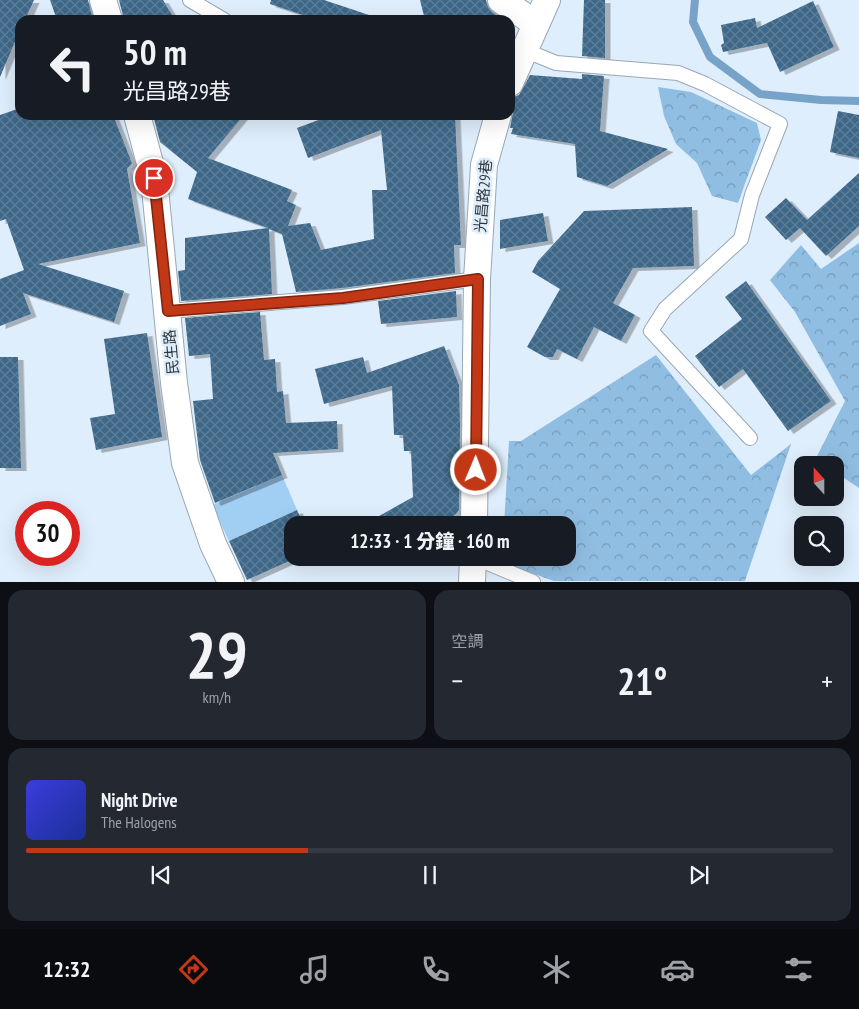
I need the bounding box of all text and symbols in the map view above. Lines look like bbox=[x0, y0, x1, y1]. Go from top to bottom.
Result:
text: 50 m bbox=[123, 29, 187, 75]
icon: left bbox=[40, 35, 105, 100]
text: 光昌路29巷 bbox=[123, 77, 231, 105]
pin bbox=[133, 157, 175, 199]
street label: 光昌路29巷 bbox=[470, 159, 496, 233]
icon: arrive bbox=[140, 164, 168, 192]
street label: 民生路 bbox=[160, 329, 182, 375]
position arrow bbox=[449, 443, 501, 495]
north arrow bbox=[794, 456, 844, 506]
map controls bbox=[794, 456, 844, 566]
speed limit sign: 30 bbox=[15, 501, 80, 566]
button: search bbox=[794, 516, 844, 566]
text: 12:33 · 1 分鐘 · 160 m bbox=[350, 529, 510, 553]
text: 29 bbox=[186, 612, 248, 696]
text: 空調 bbox=[452, 631, 484, 651]
text: 21° bbox=[617, 656, 667, 705]
text: − bbox=[452, 662, 463, 699]
text: + bbox=[821, 662, 833, 699]
text: km/h bbox=[203, 687, 231, 707]
text: Night Drive bbox=[101, 788, 178, 812]
text: The Halogens bbox=[101, 812, 177, 832]
icon: previous bbox=[147, 861, 175, 889]
icon: pause bbox=[416, 861, 444, 889]
icon: next bbox=[685, 861, 713, 889]
icon: directions bbox=[176, 952, 211, 987]
icon: music bbox=[297, 952, 332, 987]
icon: phone bbox=[418, 952, 453, 987]
icon: climate bbox=[539, 952, 574, 987]
icon: car bbox=[660, 952, 695, 987]
icon: filters bbox=[781, 952, 816, 987]
text: 12:32 bbox=[43, 955, 91, 983]

